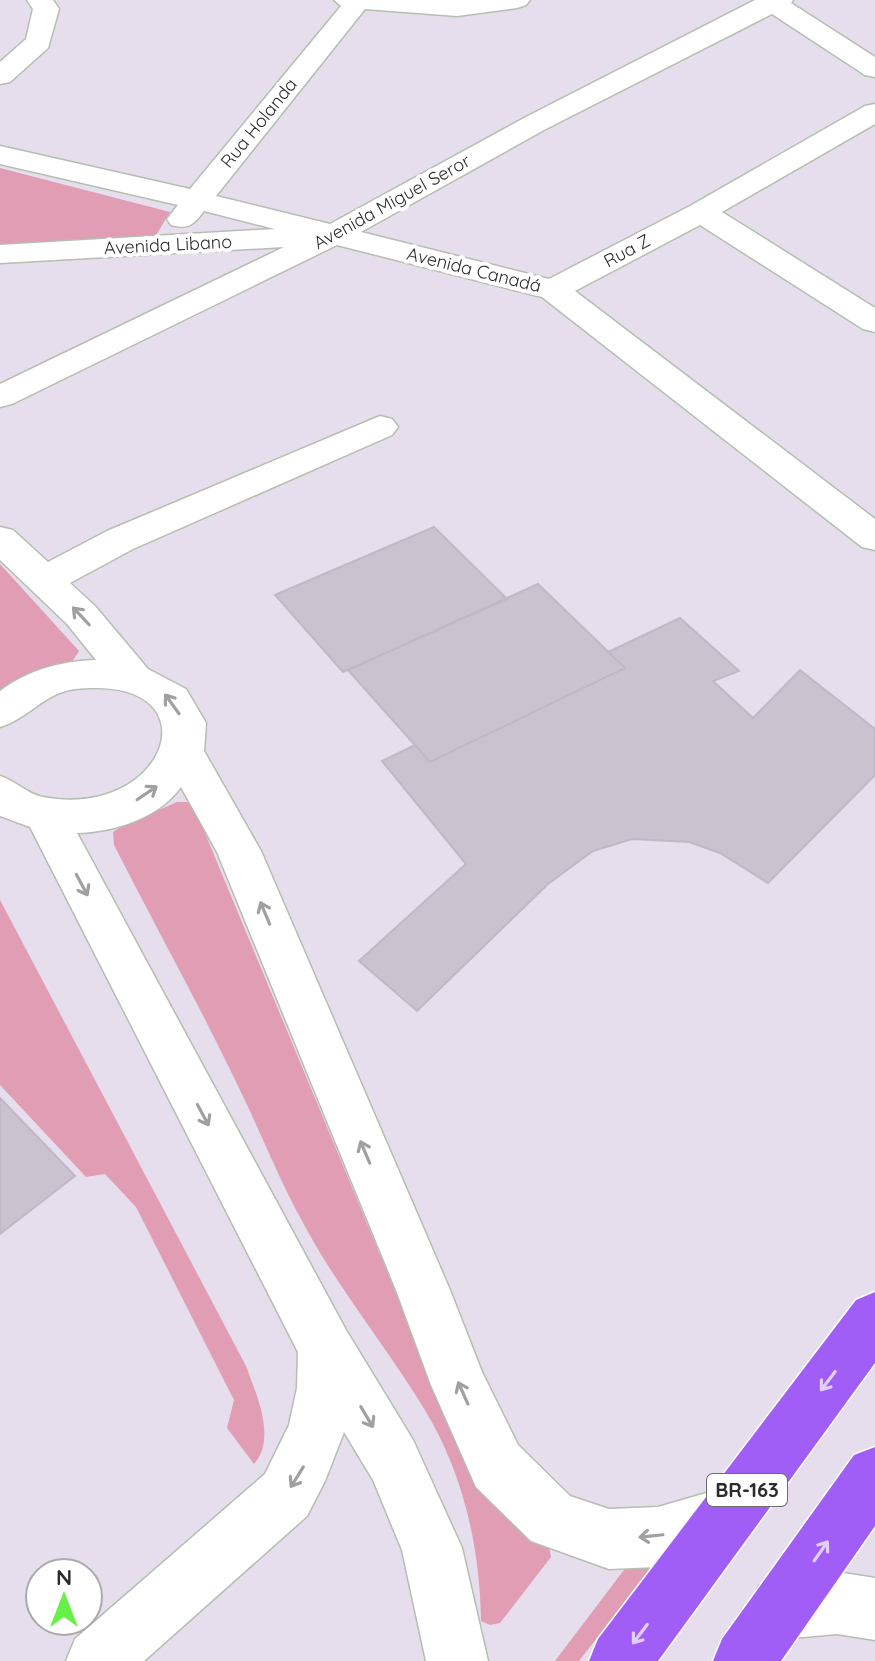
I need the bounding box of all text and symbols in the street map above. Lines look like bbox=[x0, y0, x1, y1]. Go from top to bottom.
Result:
street label: Rua Holanda bbox=[215, 73, 302, 172]
street label: Avenida Miguel Seror bbox=[309, 149, 474, 254]
street label: Rua Z bbox=[599, 229, 654, 272]
street label: Avenida Libano bbox=[103, 230, 233, 259]
street label: Avenida Canadá bbox=[405, 242, 544, 297]
one-way arrow bbox=[71, 606, 90, 626]
one-way arrow bbox=[164, 694, 181, 715]
one-way arrow bbox=[135, 785, 157, 801]
one-way arrow bbox=[75, 872, 91, 896]
one-way arrow bbox=[256, 901, 271, 926]
one-way arrow bbox=[196, 1102, 212, 1126]
one-way arrow bbox=[357, 1141, 372, 1165]
one-way arrow bbox=[820, 1370, 837, 1391]
one-way arrow bbox=[455, 1381, 470, 1405]
one-way arrow bbox=[360, 1405, 376, 1428]
one-way arrow bbox=[289, 1465, 305, 1488]
road number: BR-163 bbox=[707, 1474, 787, 1506]
one-way arrow bbox=[638, 1529, 665, 1544]
one-way arrow bbox=[813, 1541, 829, 1563]
north arrow bbox=[24, 1557, 104, 1637]
text: N bbox=[56, 1563, 72, 1591]
one-way arrow bbox=[631, 1623, 648, 1645]

